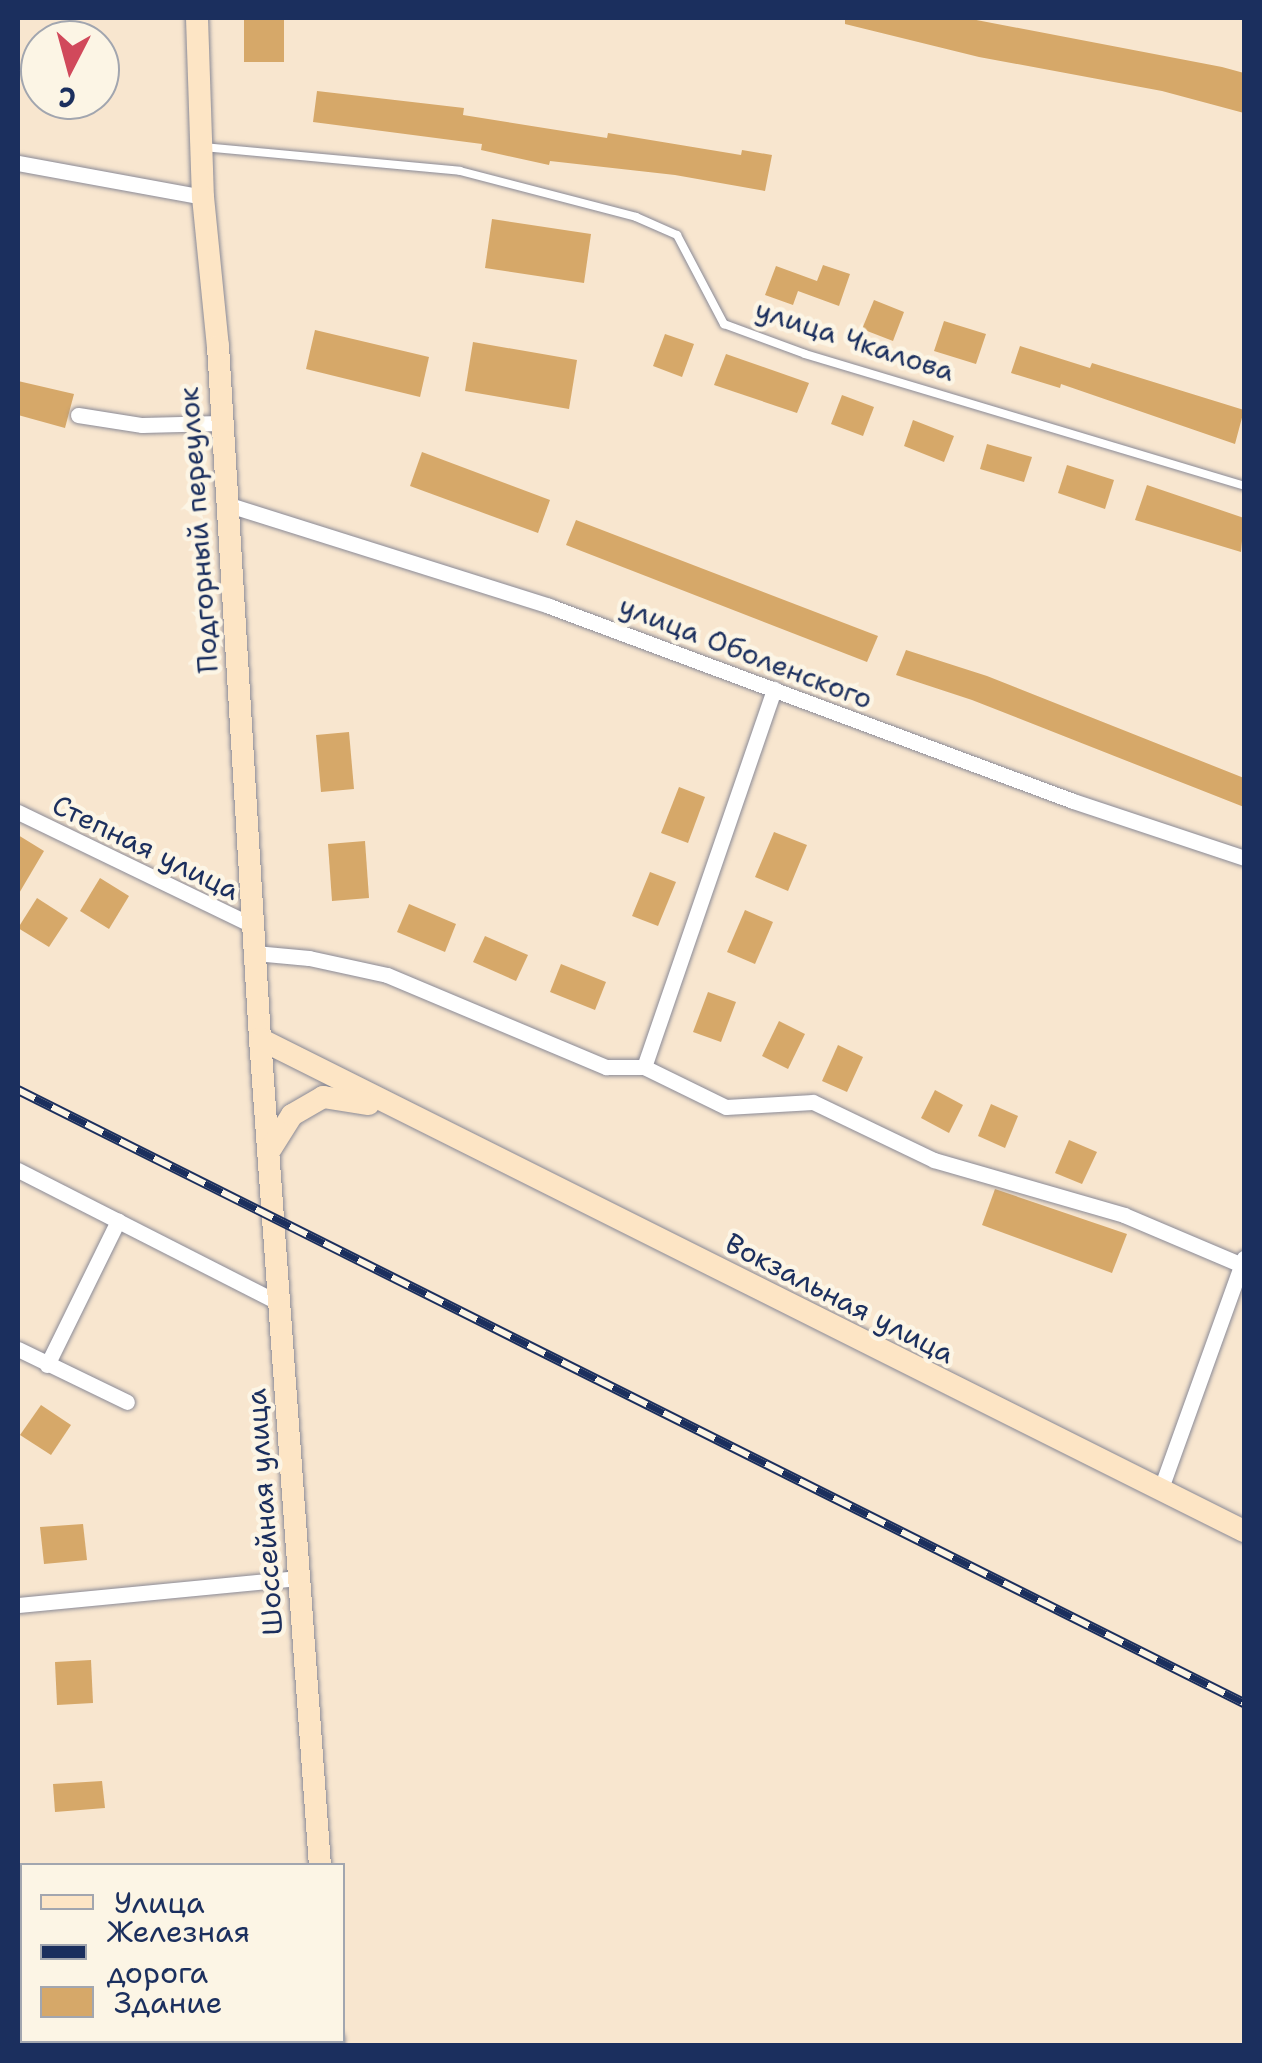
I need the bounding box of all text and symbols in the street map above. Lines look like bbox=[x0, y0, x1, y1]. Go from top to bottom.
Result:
north arrow bbox=[20, 20, 120, 120]
text: С bbox=[57, 78, 78, 118]
street label: улица Чкалова bbox=[751, 292, 959, 388]
street label: Подгорный переулок bbox=[171, 386, 225, 674]
street label: улица Оболенского bbox=[615, 588, 877, 716]
street label: Степная улица bbox=[47, 787, 245, 907]
street label: Вокзальная улица bbox=[720, 1226, 960, 1370]
street label: Шоссейная улица bbox=[239, 1387, 289, 1637]
legend bbox=[20, 1863, 345, 2043]
text: Улица bbox=[114, 1882, 205, 1923]
text: Железная дорога bbox=[107, 1911, 250, 1993]
text: Здание bbox=[114, 1982, 223, 2023]

